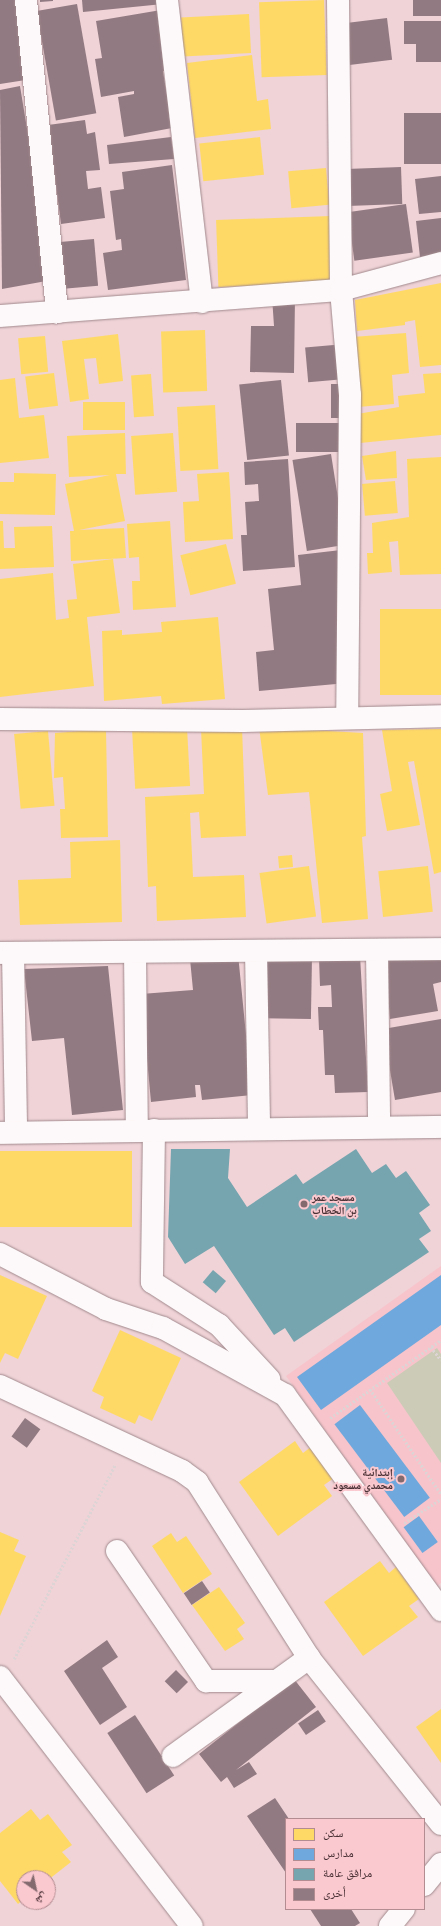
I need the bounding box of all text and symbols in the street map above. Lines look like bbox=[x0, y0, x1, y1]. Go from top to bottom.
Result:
place label: مسجد عمر بن الخطاب bbox=[312, 1191, 357, 1217]
marker: مسجد عمر بن الخطاب bbox=[299, 1199, 309, 1209]
place label: إبتدائية محمدي مسعود bbox=[333, 1466, 393, 1492]
marker: إبتدائية محمدي مسعود bbox=[396, 1474, 406, 1484]
legend bbox=[285, 1818, 425, 1910]
text: سكن bbox=[323, 1825, 343, 1841]
text: مدارس bbox=[323, 1845, 354, 1861]
text: مرافق عامة bbox=[323, 1865, 372, 1881]
north arrow bbox=[16, 1870, 56, 1910]
text: أخرى bbox=[323, 1885, 346, 1901]
text: ش bbox=[33, 1890, 51, 1908]

